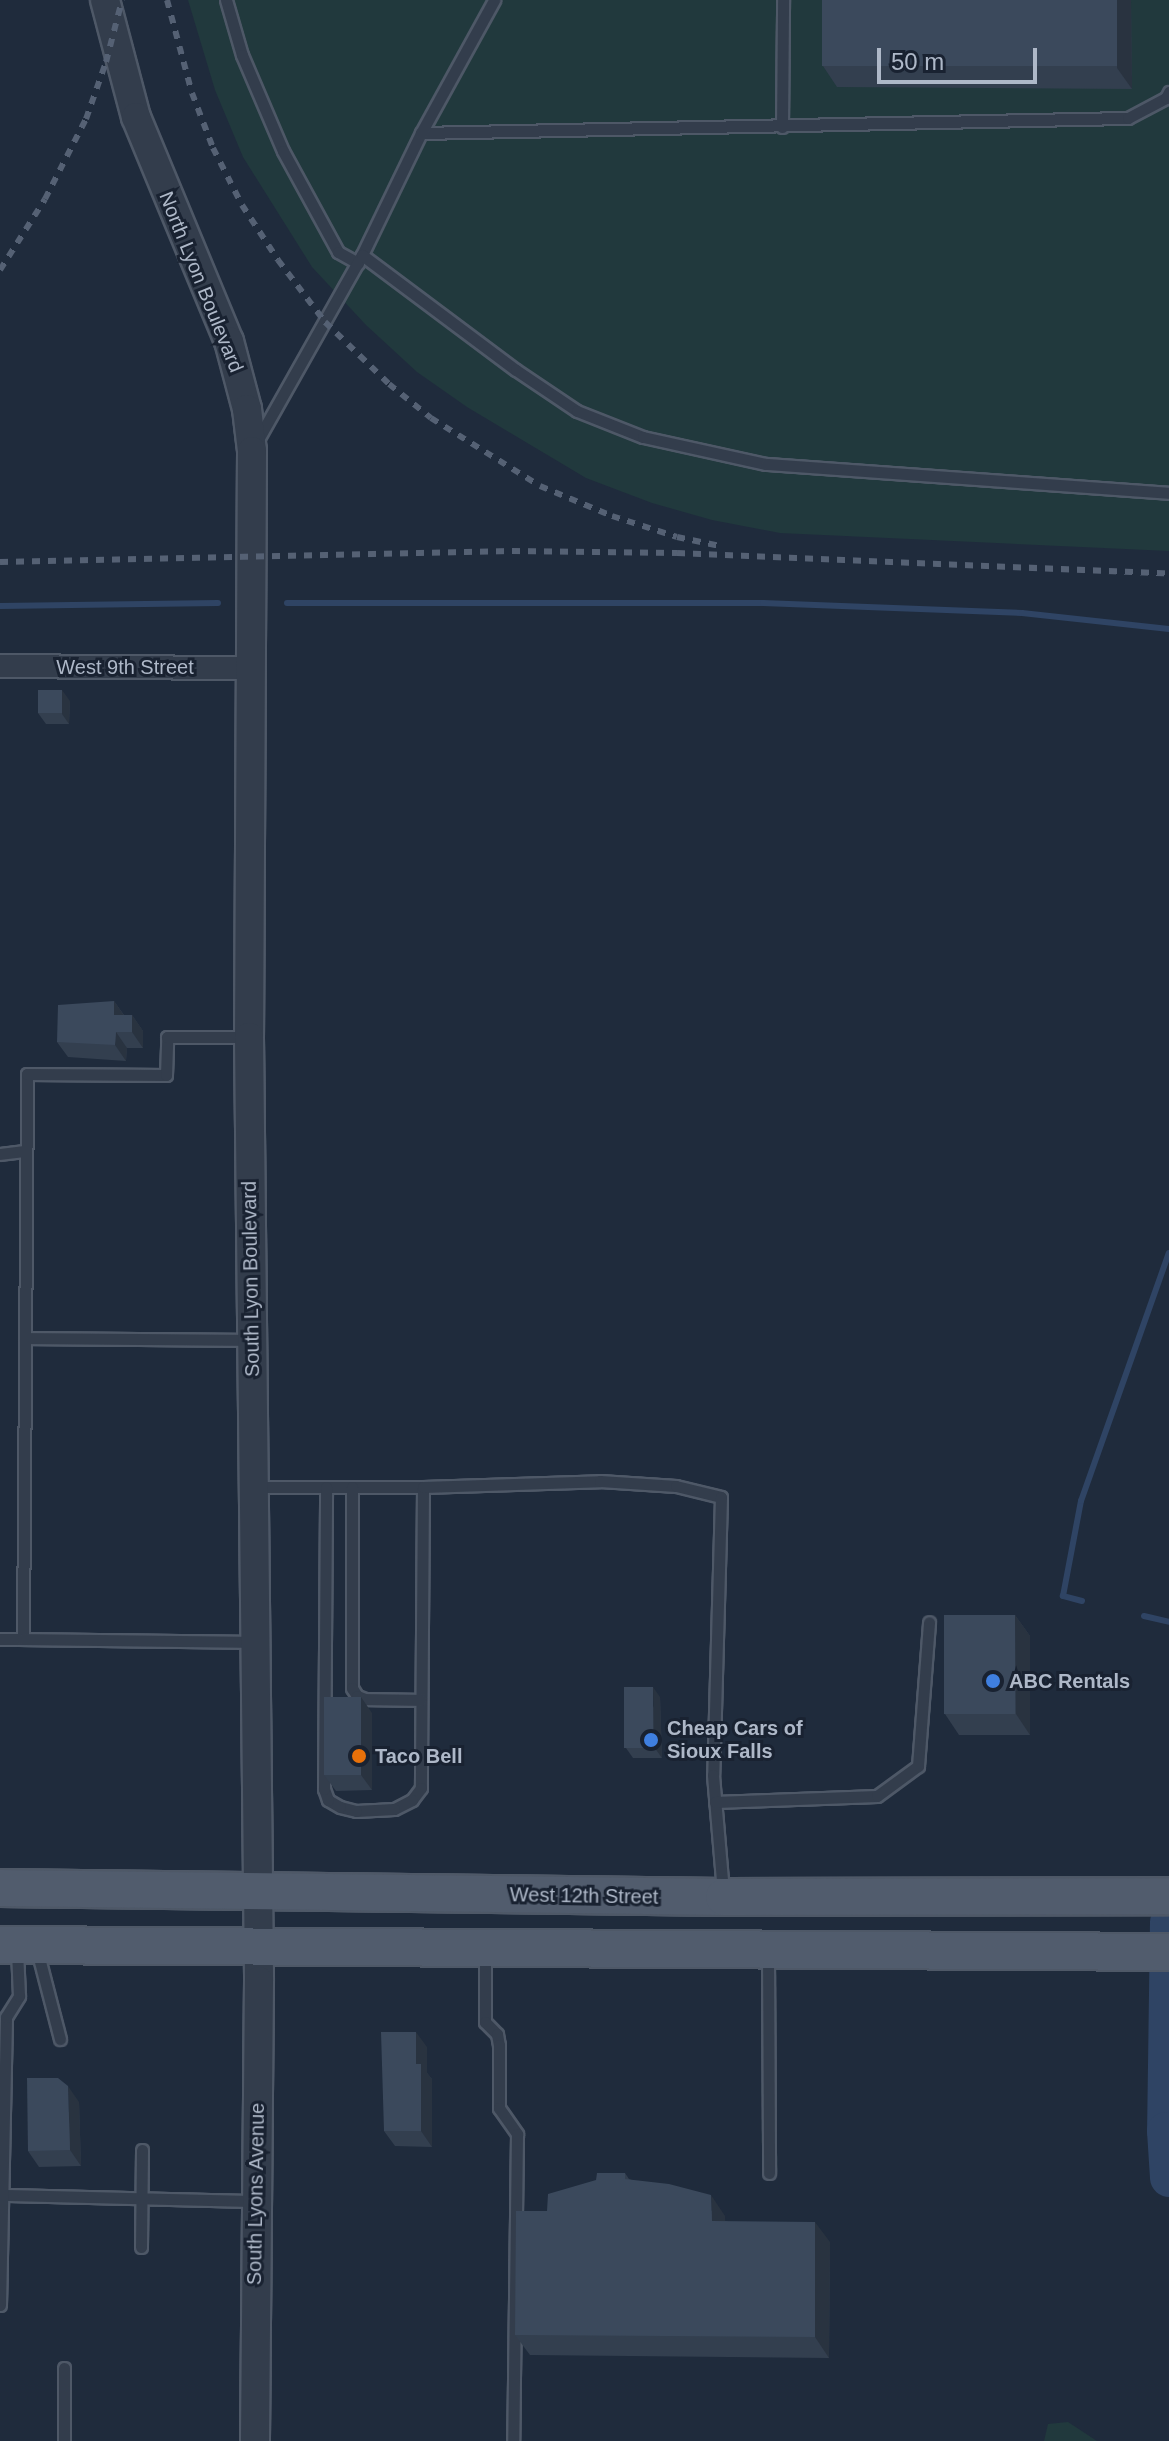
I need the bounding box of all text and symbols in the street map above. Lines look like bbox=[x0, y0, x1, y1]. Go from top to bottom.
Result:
scale bar bbox=[881, 32, 1041, 82]
text: 50 m bbox=[891, 48, 944, 75]
street label: North Lyon Boulevard bbox=[154, 188, 248, 376]
street label: West 9th Street bbox=[56, 655, 194, 679]
street label: South Lyon Boulevard bbox=[237, 1181, 265, 1377]
place label: ABC Rentals bbox=[1009, 1669, 1130, 1693]
marker: ABC Rentals bbox=[984, 1672, 1002, 1690]
place label: Cheap Cars of Sioux Falls bbox=[667, 1716, 803, 1763]
marker: Cheap Cars of Sioux Falls bbox=[642, 1731, 660, 1749]
place label: Taco Bell bbox=[375, 1744, 462, 1768]
marker: Taco Bell bbox=[350, 1747, 368, 1765]
street label: West 12th Street bbox=[510, 1883, 658, 1909]
street label: South Lyons Avenue bbox=[242, 2102, 270, 2286]

